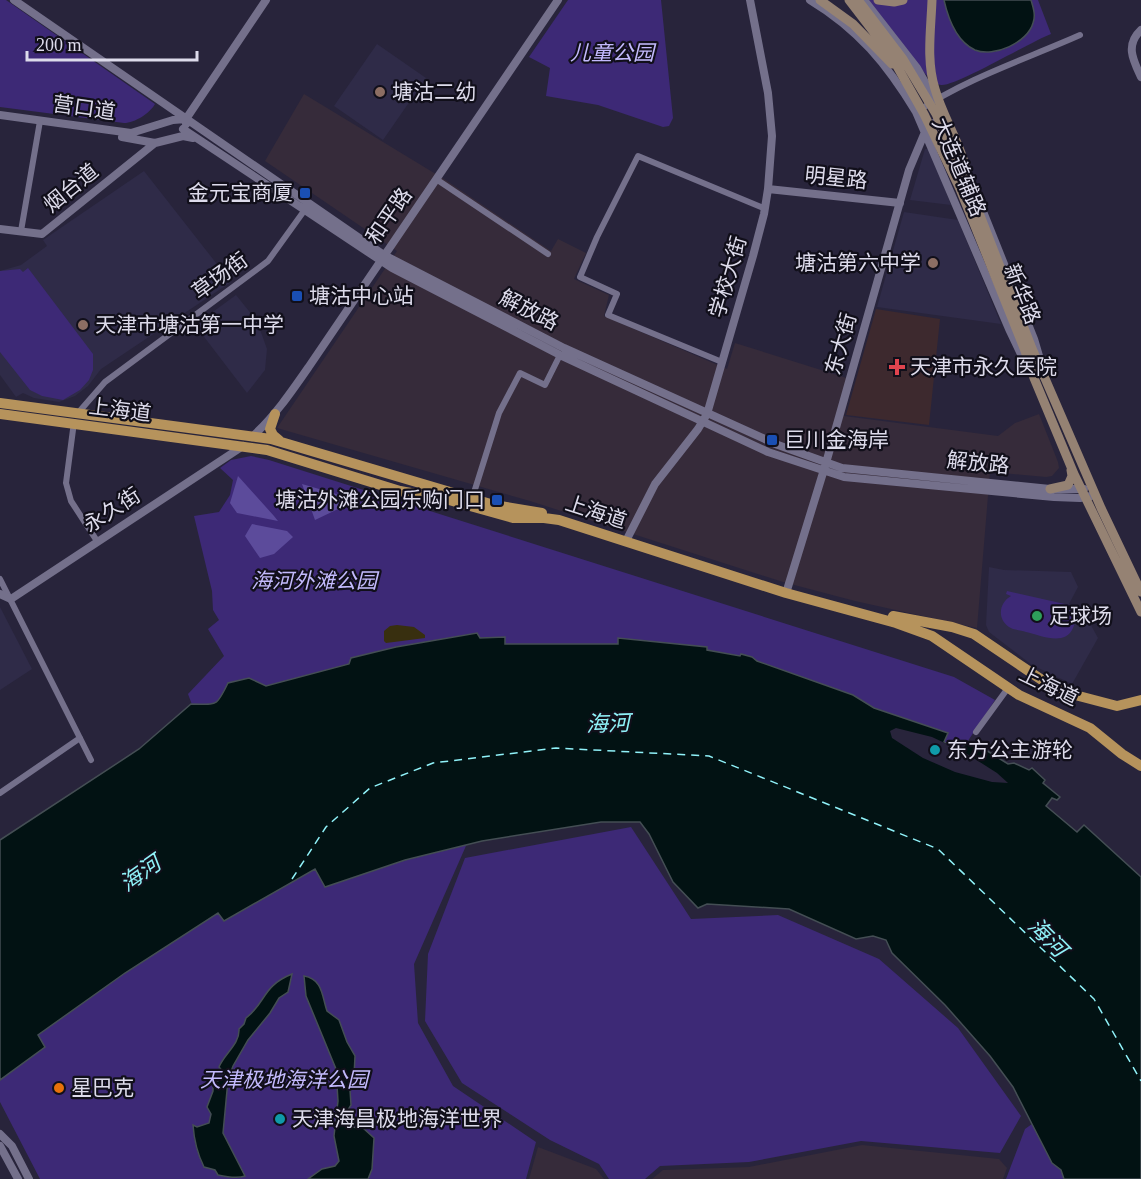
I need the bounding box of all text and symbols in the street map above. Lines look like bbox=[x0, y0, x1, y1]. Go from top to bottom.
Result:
scale bar bbox=[27, 24, 196, 62]
text: 200 m bbox=[36, 35, 82, 55]
park label: 儿童公园 bbox=[570, 41, 657, 65]
place label: 塘沽二幼 bbox=[392, 80, 476, 104]
marker: 塘沽二幼 bbox=[373, 85, 387, 99]
street label: 营口道 bbox=[51, 92, 117, 124]
street label: 大连道辅路 bbox=[927, 114, 991, 220]
street label: 烟台道 bbox=[39, 159, 103, 217]
street label: 明星路 bbox=[803, 163, 869, 193]
place label: 金元宝商厦 bbox=[188, 181, 293, 205]
street label: 和平路 bbox=[361, 183, 417, 249]
marker: 金元宝商厦 bbox=[298, 186, 312, 200]
street label: 学校大街 bbox=[705, 233, 751, 321]
street label: 草场街 bbox=[187, 248, 253, 304]
place label: 塘沽第六中学 bbox=[795, 251, 921, 275]
marker: 塘沽第六中学 bbox=[926, 256, 940, 270]
street label: 新华路 bbox=[999, 260, 1045, 328]
place label: 塘沽中心站 bbox=[309, 284, 414, 308]
street label: 解放路 bbox=[495, 285, 563, 335]
marker: 塘沽中心站 bbox=[290, 289, 304, 303]
street label: 东大街 bbox=[821, 310, 861, 378]
place label: 天津市塘沽第一中学 bbox=[95, 313, 284, 337]
marker: 天津市塘沽第一中学 bbox=[76, 318, 90, 332]
place label: 天津市永久医院 bbox=[910, 355, 1057, 379]
marker: 天津市永久医院 bbox=[888, 358, 906, 376]
street label: 上海道 bbox=[87, 394, 153, 426]
place label: 巨川金海岸 bbox=[784, 428, 889, 452]
marker: 巨川金海岸 bbox=[765, 433, 779, 447]
street label: 解放路 bbox=[945, 448, 1011, 478]
street label: 永久街 bbox=[79, 483, 145, 537]
place label: 塘沽外滩公园乐购门口 bbox=[275, 488, 485, 512]
street label: 上海道 bbox=[562, 491, 630, 533]
marker: 塘沽外滩公园乐购门口 bbox=[490, 493, 504, 507]
park label: 海河外滩公园 bbox=[251, 569, 380, 593]
place label: 足球场 bbox=[1049, 604, 1112, 628]
marker: 足球场 bbox=[1030, 609, 1044, 623]
street label: 上海道 bbox=[1015, 661, 1083, 711]
water label: 海河 bbox=[586, 710, 634, 737]
place label: 东方公主游轮 bbox=[947, 738, 1073, 762]
marker: 东方公主游轮 bbox=[928, 743, 942, 757]
water label: 海河 bbox=[115, 848, 169, 896]
water label: 海河 bbox=[1023, 913, 1075, 965]
park label: 天津极地海洋公园 bbox=[200, 1068, 371, 1092]
place label: 星巴克 bbox=[71, 1076, 134, 1100]
marker: 星巴克 bbox=[52, 1081, 66, 1095]
place label: 天津海昌极地海洋世界 bbox=[292, 1107, 502, 1131]
marker: 天津海昌极地海洋世界 bbox=[273, 1112, 287, 1126]

